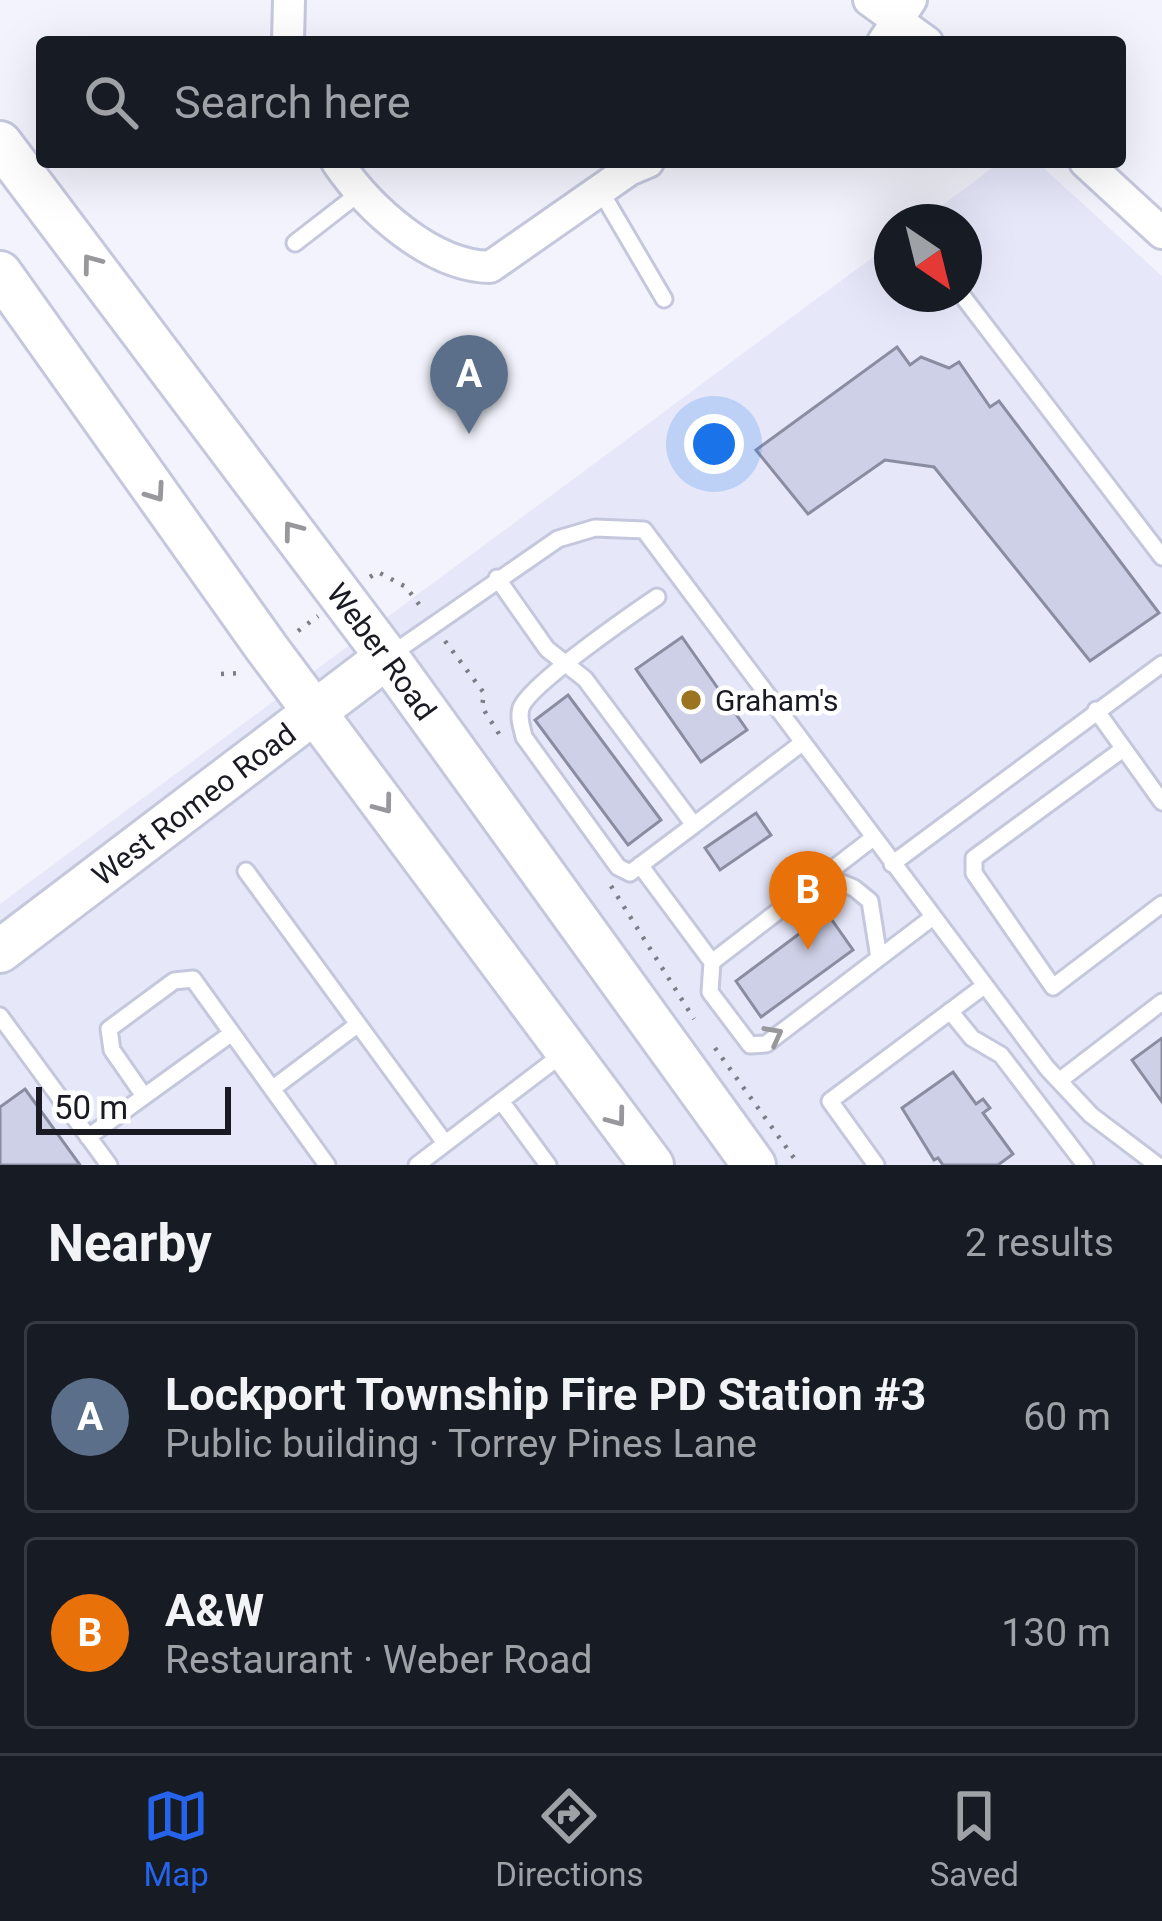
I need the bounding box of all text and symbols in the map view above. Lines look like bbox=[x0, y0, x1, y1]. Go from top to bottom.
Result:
search box bbox=[36, 36, 1126, 168]
icon: search bbox=[78, 69, 144, 135]
text: Search here bbox=[174, 76, 411, 129]
north arrow bbox=[874, 204, 982, 312]
one-way arrow bbox=[84, 254, 106, 276]
pin: A bbox=[430, 335, 508, 434]
your location bbox=[684, 414, 744, 474]
one-way arrow bbox=[142, 480, 164, 502]
one-way arrow bbox=[284, 522, 306, 543]
street label: Weber Road bbox=[320, 576, 444, 727]
place label: Graham's bbox=[715, 683, 839, 718]
marker: Graham's bbox=[678, 687, 704, 713]
street label: West Romeo Road bbox=[85, 716, 302, 892]
one-way arrow bbox=[369, 792, 391, 814]
pin: B bbox=[769, 851, 847, 950]
one-way arrow bbox=[761, 1026, 783, 1049]
scale bar bbox=[36, 1081, 231, 1134]
text: 50 m bbox=[54, 1088, 128, 1127]
one-way arrow bbox=[603, 1104, 624, 1126]
text: Nearby bbox=[48, 1214, 212, 1273]
text: 2 results bbox=[965, 1220, 1114, 1266]
text: Lockport Township Fire PD Station #3 bbox=[165, 1368, 926, 1421]
text: A bbox=[77, 1394, 103, 1440]
text: 60 m bbox=[1023, 1394, 1111, 1440]
text: Public building · Torrey Pines Lane bbox=[165, 1421, 757, 1467]
text: A&W bbox=[165, 1584, 264, 1637]
text: B bbox=[78, 1610, 102, 1656]
text: 130 m bbox=[1001, 1610, 1111, 1656]
text: Restaurant · Weber Road bbox=[165, 1637, 592, 1683]
tab: Map bbox=[143, 1783, 209, 1894]
tab: Directions bbox=[495, 1783, 644, 1894]
tab: Saved bbox=[930, 1783, 1019, 1894]

